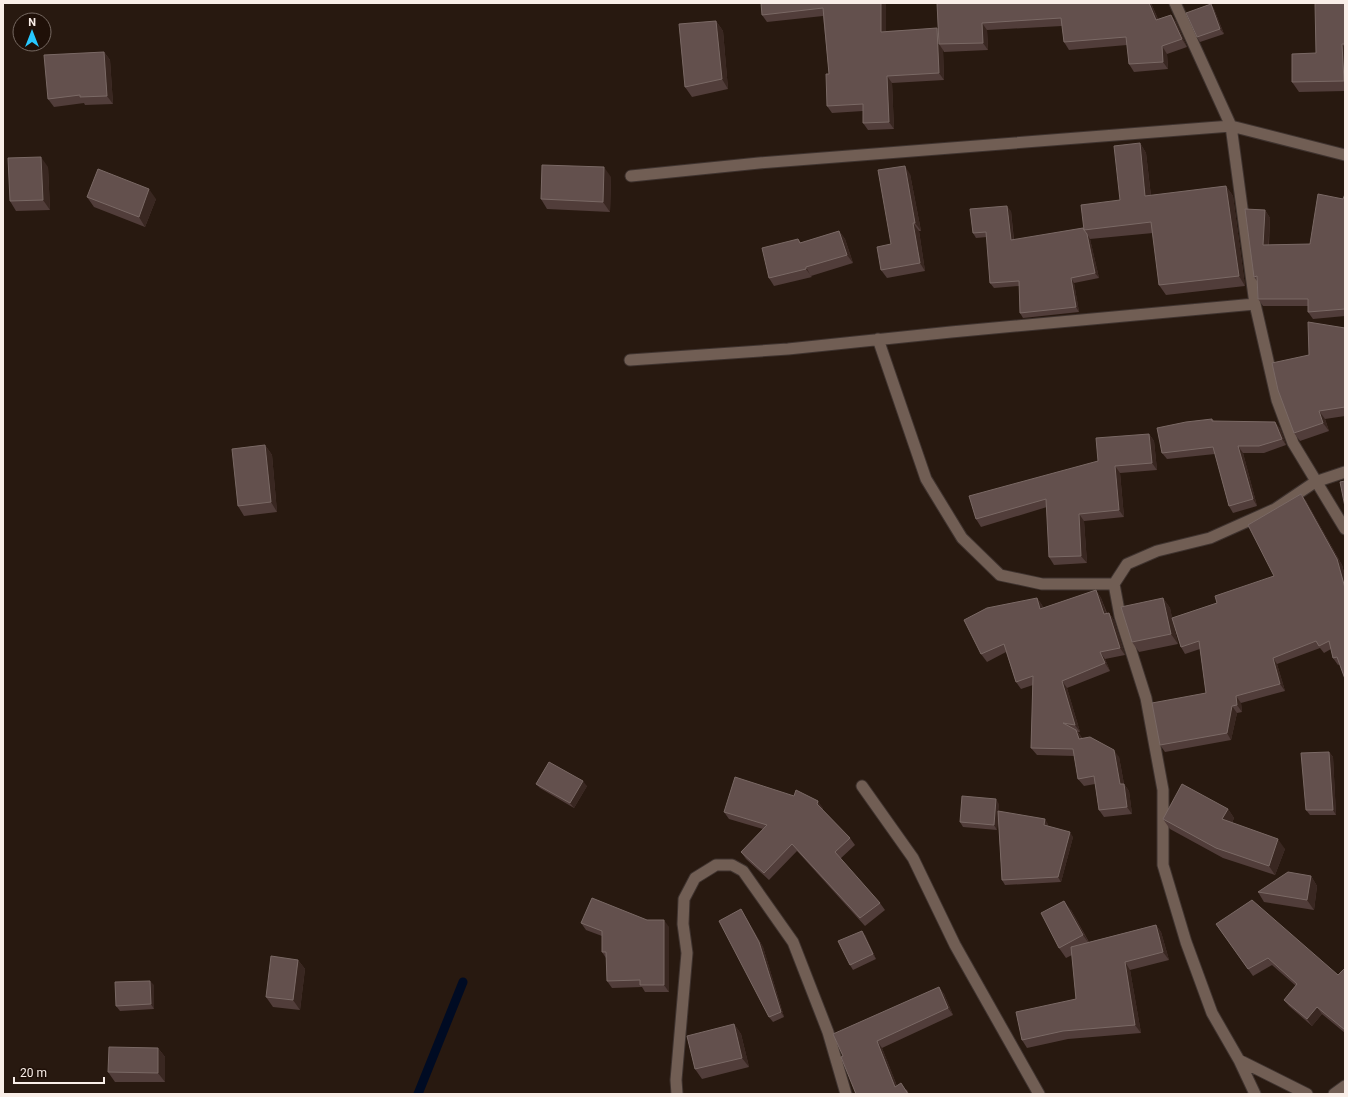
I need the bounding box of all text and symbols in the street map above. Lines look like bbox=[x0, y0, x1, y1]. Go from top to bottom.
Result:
north arrow bbox=[12, 12, 52, 52]
text: N bbox=[28, 16, 36, 29]
scale bar bbox=[14, 1059, 104, 1085]
text: 20 m bbox=[20, 1066, 47, 1080]

